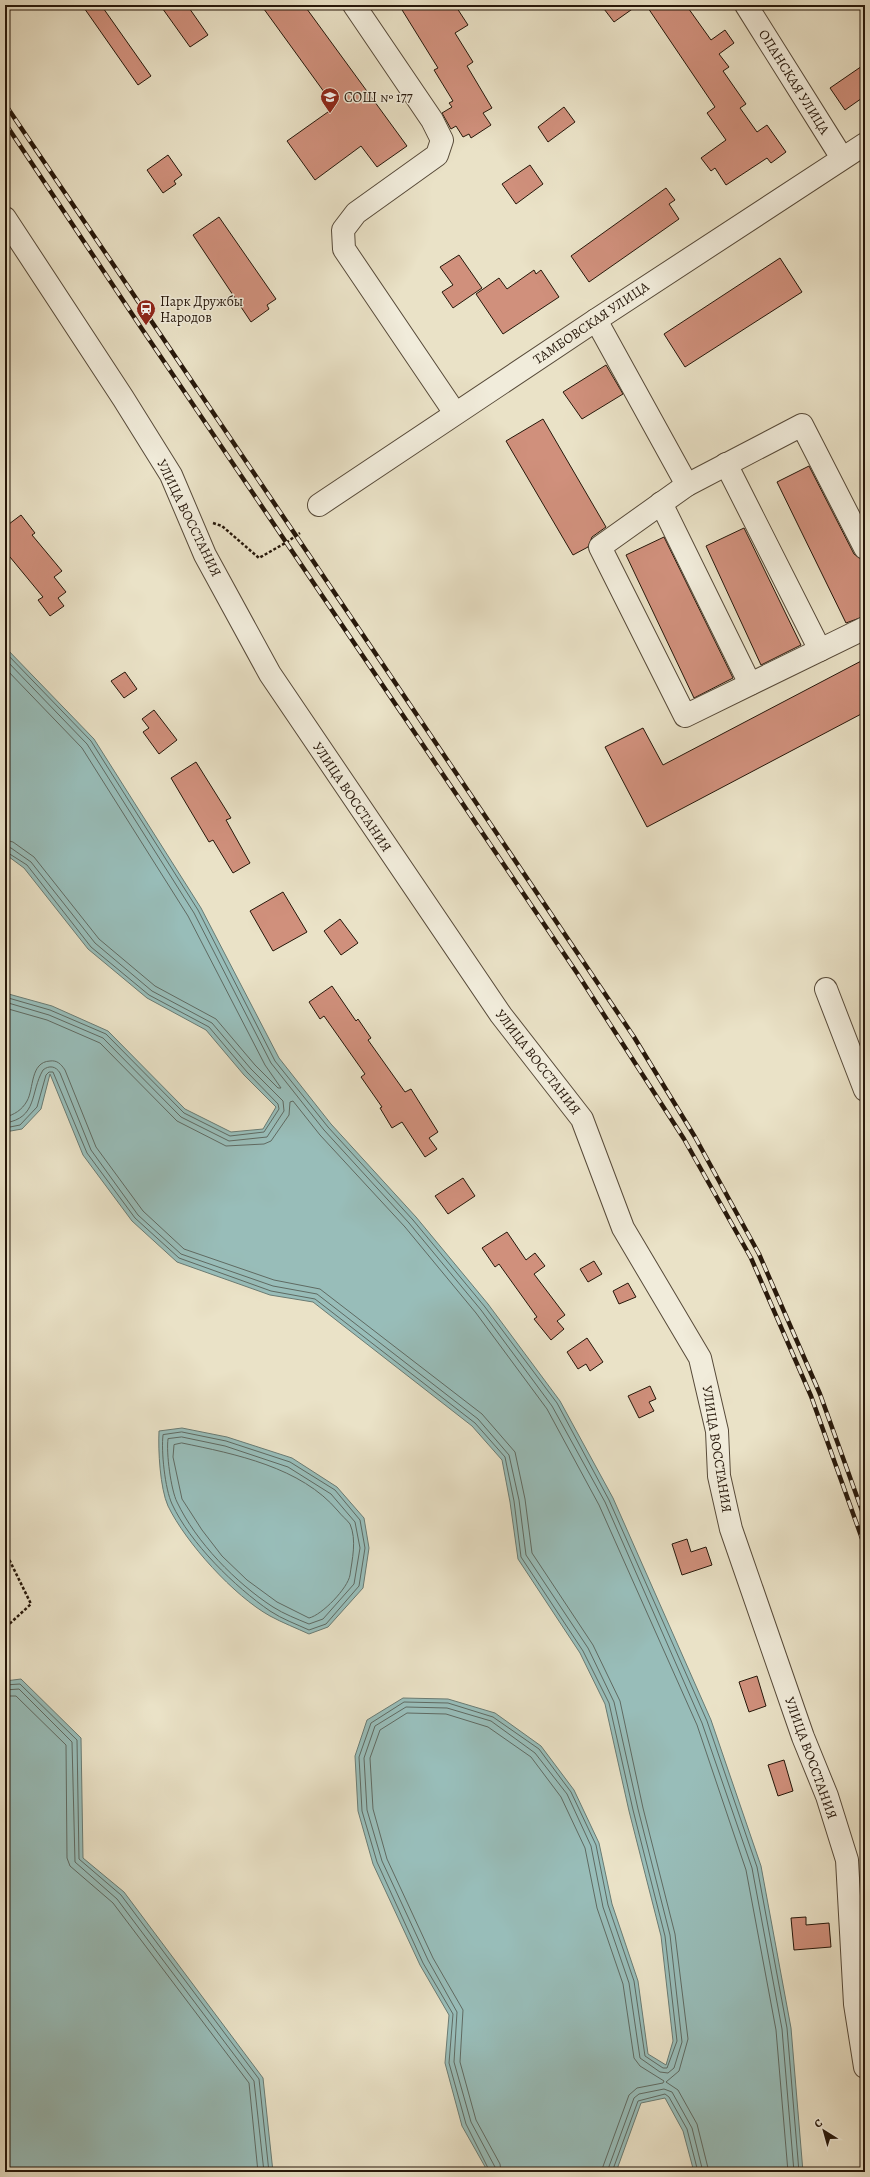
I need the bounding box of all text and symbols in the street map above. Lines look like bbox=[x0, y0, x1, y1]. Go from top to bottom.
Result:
street label: ОПАНСКАЯ УЛИЦА bbox=[754, 26, 834, 139]
school or university icon: СОШ № 177 bbox=[319, 86, 341, 114]
place label: СОШ № 177 bbox=[344, 88, 413, 107]
street label: ТАМБОВСКАЯ УЛИЦА bbox=[529, 277, 653, 369]
place label: Парк Дружбы Народов bbox=[160, 292, 243, 327]
station icon: Парк Дружбы Народов bbox=[135, 298, 157, 326]
street label: УЛИЦА ВОССТАНИЯ bbox=[152, 456, 226, 580]
street label: УЛИЦА ВОССТАНИЯ bbox=[308, 738, 396, 856]
street label: УЛИЦА ВОССТАНИЯ bbox=[491, 1005, 585, 1119]
street label: УЛИЦА ВОССТАНИЯ bbox=[698, 1384, 736, 1514]
street label: УЛИЦА ВОССТАНИЯ bbox=[780, 1694, 842, 1822]
north arrow bbox=[804, 2111, 844, 2151]
text: С bbox=[811, 2115, 826, 2131]

